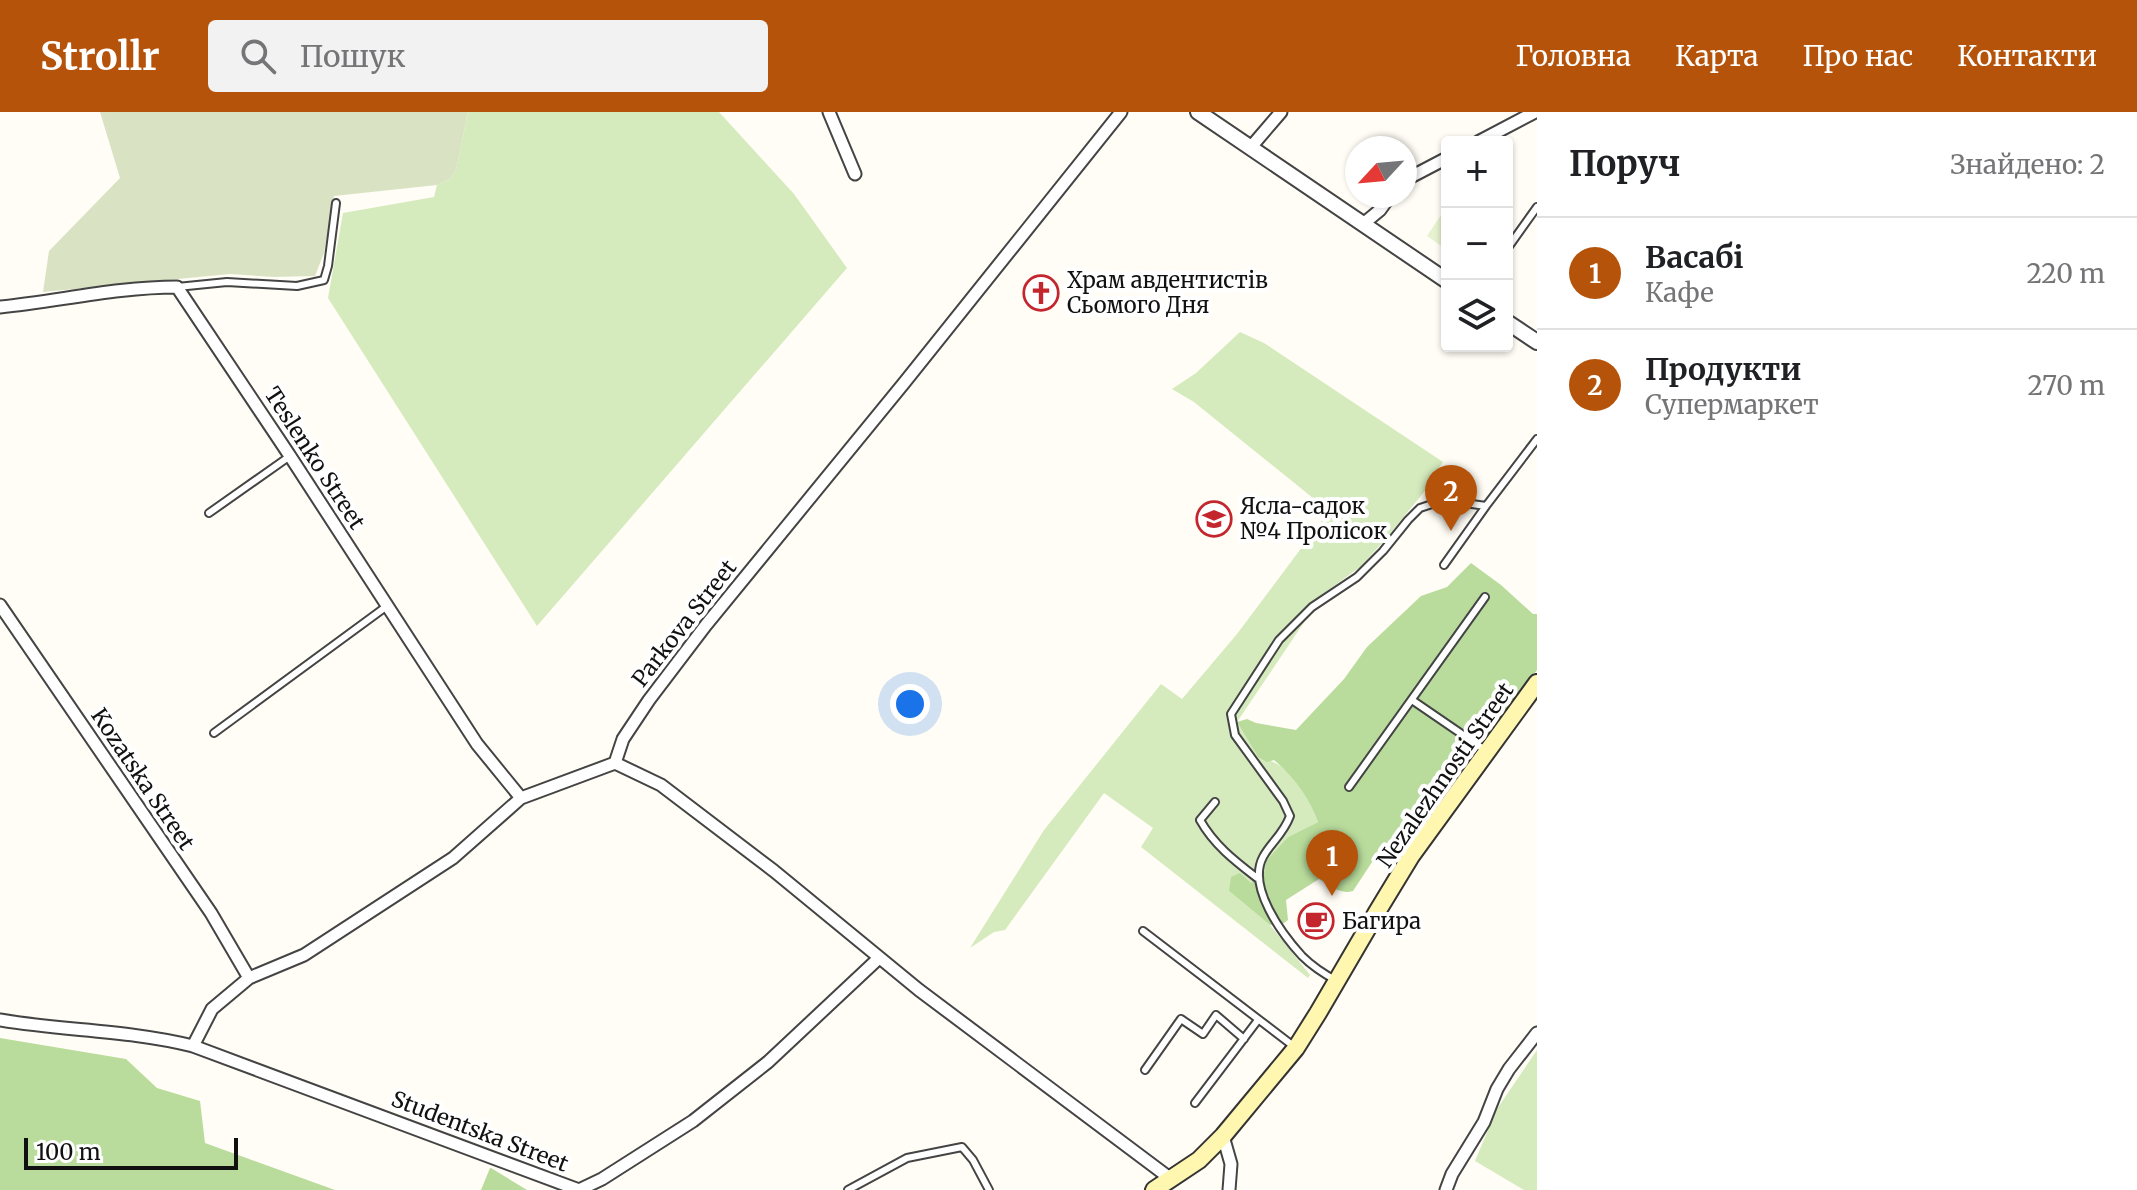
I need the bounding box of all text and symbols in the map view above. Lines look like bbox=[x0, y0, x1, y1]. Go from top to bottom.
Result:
search box bbox=[208, 20, 768, 92]
text: Strollr bbox=[40, 33, 160, 80]
icon: search bbox=[236, 34, 280, 78]
text: Пошук bbox=[300, 37, 405, 75]
text: Головна bbox=[1516, 38, 1631, 74]
text: Карта bbox=[1675, 38, 1758, 74]
text: Про нас bbox=[1802, 38, 1913, 74]
text: Контакти bbox=[1957, 38, 2097, 74]
north arrow bbox=[1345, 136, 1417, 208]
map controls bbox=[1441, 136, 1513, 352]
button: + bbox=[1441, 136, 1513, 208]
text: Поруч bbox=[1569, 143, 1680, 185]
text: Знайдено: 2 bbox=[1950, 148, 2105, 181]
button: − bbox=[1441, 208, 1513, 280]
text: Васабі bbox=[1645, 238, 1744, 276]
text: 1 bbox=[1589, 257, 1601, 290]
text: 220 m bbox=[2026, 257, 2105, 290]
place label: Храм авдентистів Сьомого Дня bbox=[1067, 266, 1268, 319]
church icon: Храм авдентистів Сьомого Дня bbox=[1022, 274, 1060, 312]
text: Кафе bbox=[1645, 276, 1714, 309]
button: layers bbox=[1441, 280, 1513, 352]
text: Продукти bbox=[1645, 350, 1801, 388]
text: 2 bbox=[1587, 369, 1603, 402]
text: 270 m bbox=[2028, 369, 2105, 402]
street label: Teslenko Street bbox=[259, 382, 372, 535]
text: Супермаркет bbox=[1645, 388, 1819, 421]
pin: 2 bbox=[1425, 465, 1477, 531]
place label: Ясла-садок №4 Пролісок bbox=[1240, 492, 1387, 545]
school or university icon: Ясла-садок №4 Пролісок bbox=[1195, 500, 1233, 538]
street label: Parkova Street bbox=[626, 554, 743, 692]
street label: Nezalezhnosti Street bbox=[1371, 677, 1520, 873]
your location bbox=[890, 684, 930, 724]
street label: Kozatska Street bbox=[85, 703, 201, 856]
pin: 1 bbox=[1306, 830, 1358, 896]
cafe icon: Багира bbox=[1297, 902, 1335, 940]
place label: Багира bbox=[1342, 907, 1421, 935]
street label: Studentska Street bbox=[388, 1084, 573, 1178]
scale bar bbox=[24, 1134, 238, 1170]
text: 100 m bbox=[36, 1138, 101, 1166]

